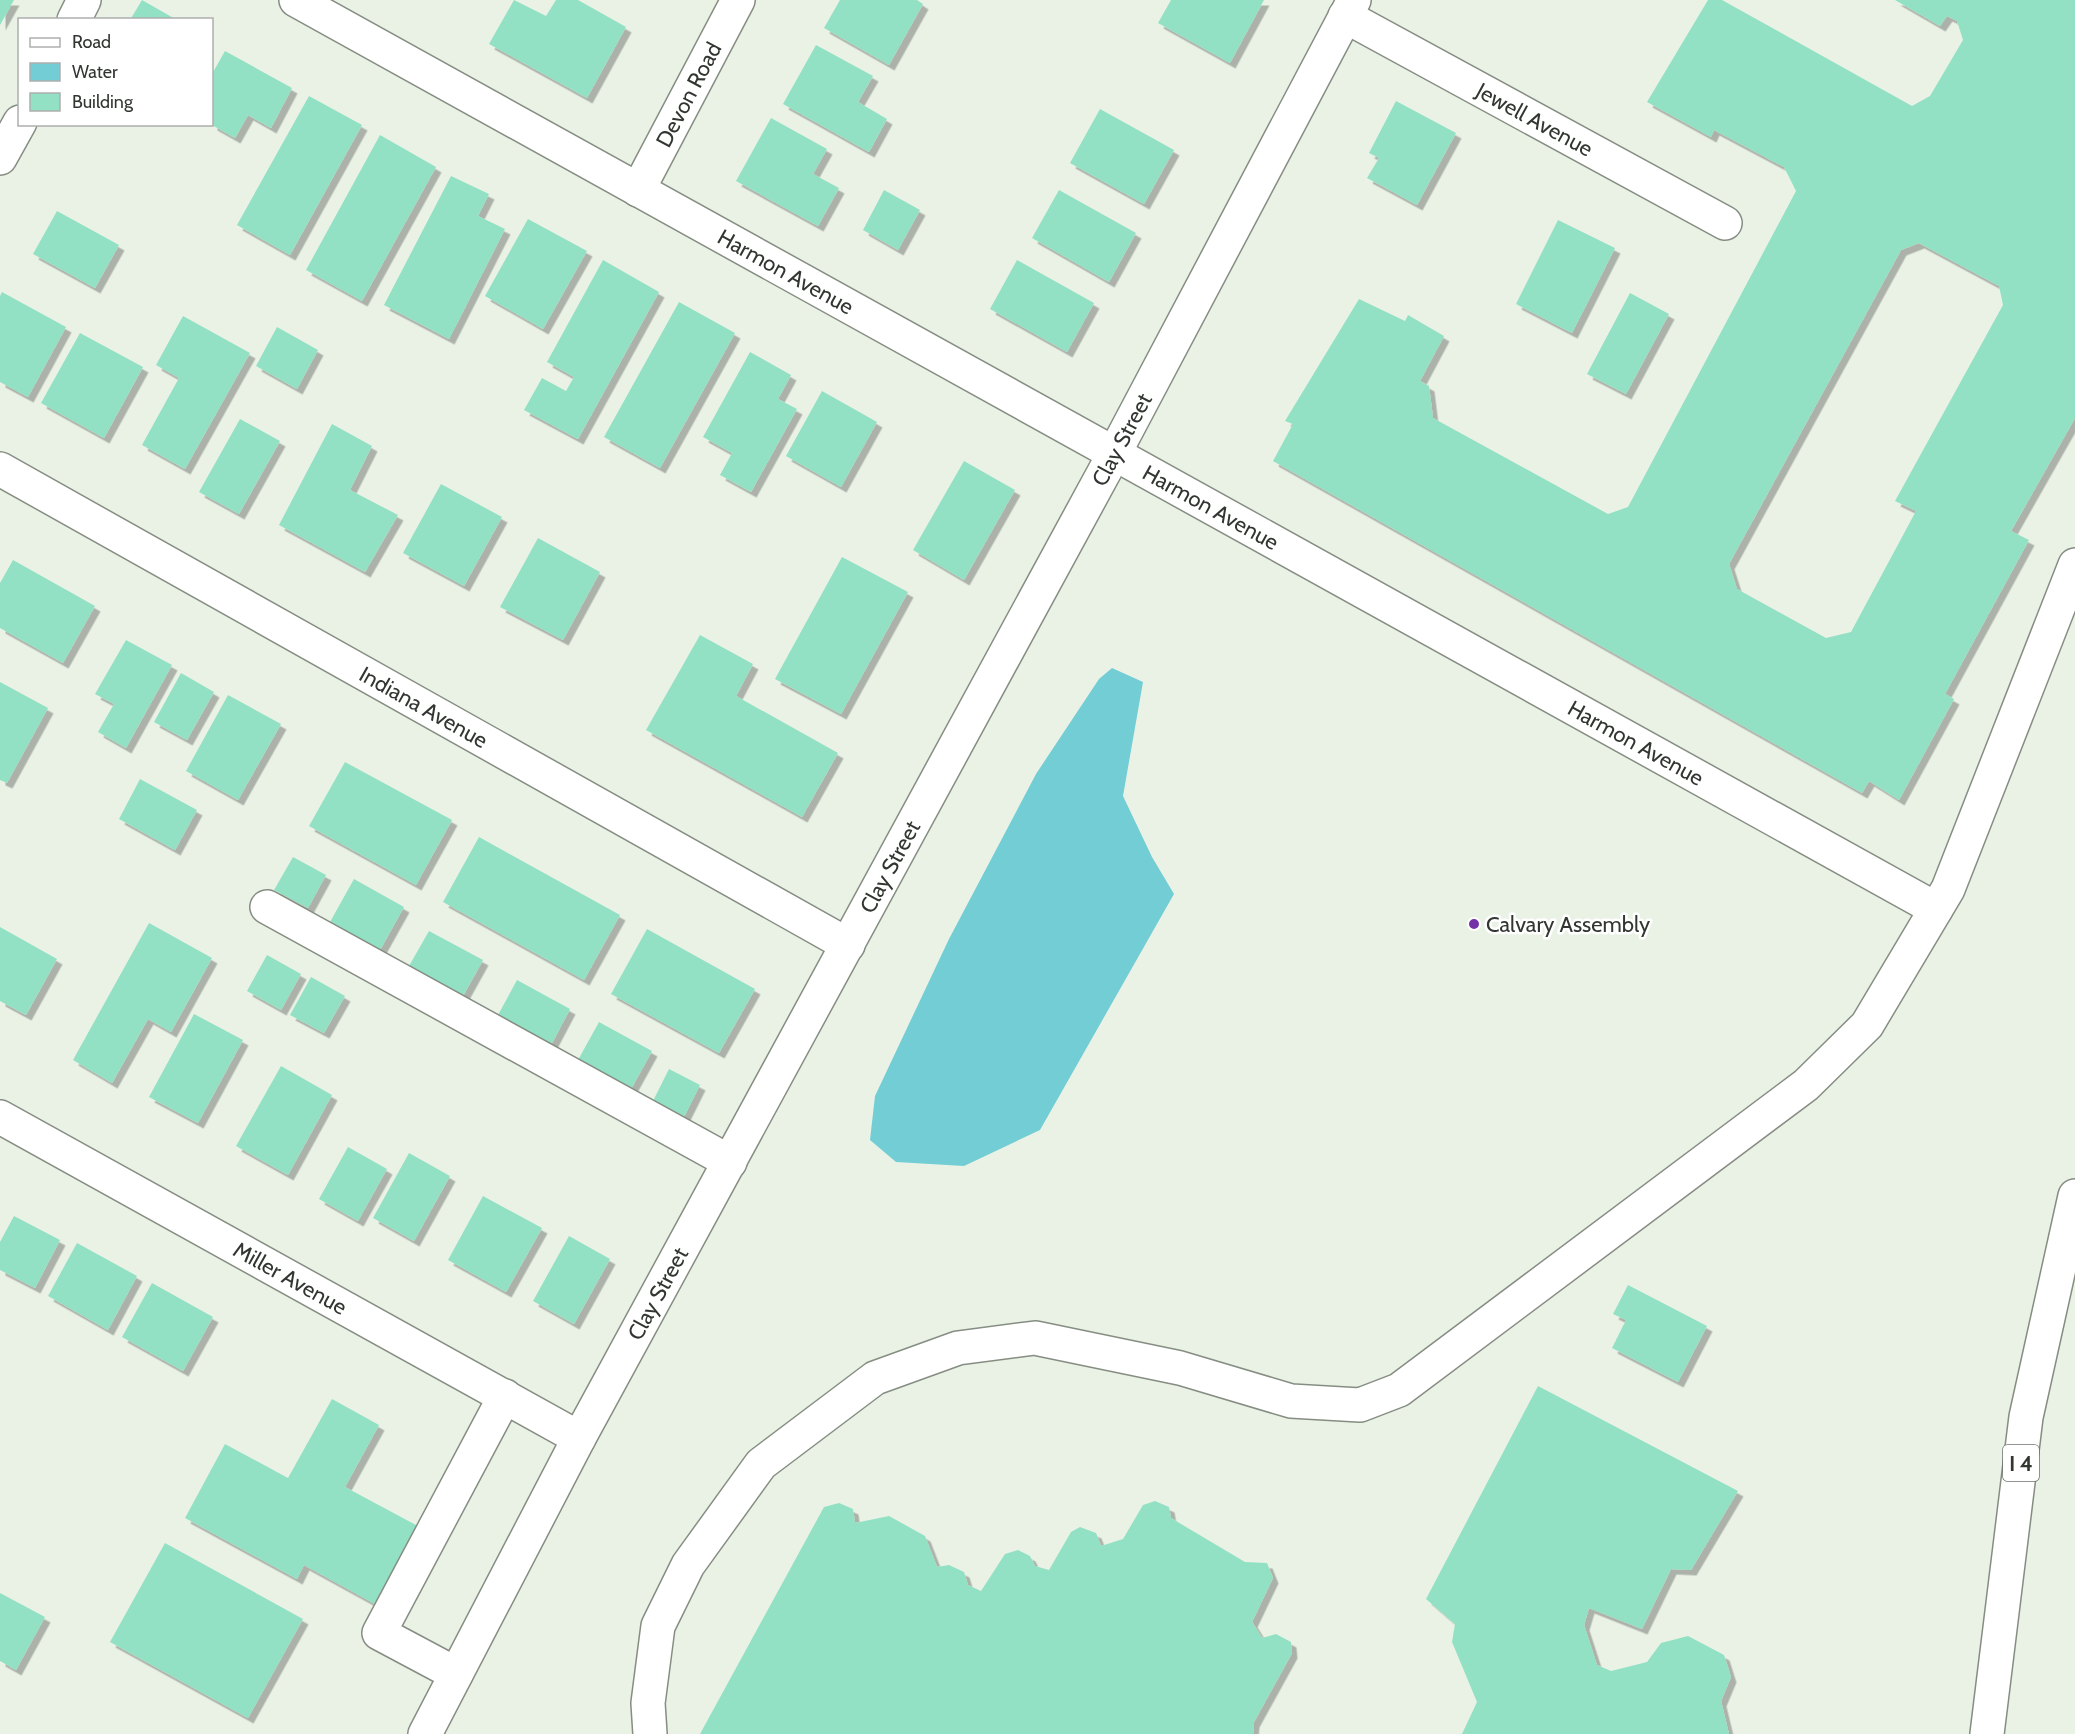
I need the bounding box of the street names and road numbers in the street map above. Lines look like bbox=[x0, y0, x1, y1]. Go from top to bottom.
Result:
street label: Devon Road bbox=[650, 37, 727, 152]
street label: Jewell Avenue bbox=[1471, 76, 1598, 162]
street label: Harmon Avenue bbox=[713, 223, 859, 320]
street label: Clay Street bbox=[1086, 388, 1158, 491]
street label: Harmon Avenue bbox=[1138, 459, 1284, 556]
street label: Indiana Avenue bbox=[355, 660, 493, 754]
street label: Harmon Avenue bbox=[1563, 694, 1709, 791]
street label: Clay Street bbox=[854, 815, 926, 918]
street label: Miller Avenue bbox=[229, 1236, 352, 1320]
street label: Clay Street bbox=[621, 1242, 694, 1345]
road number: I 4 bbox=[2003, 1445, 2039, 1481]

